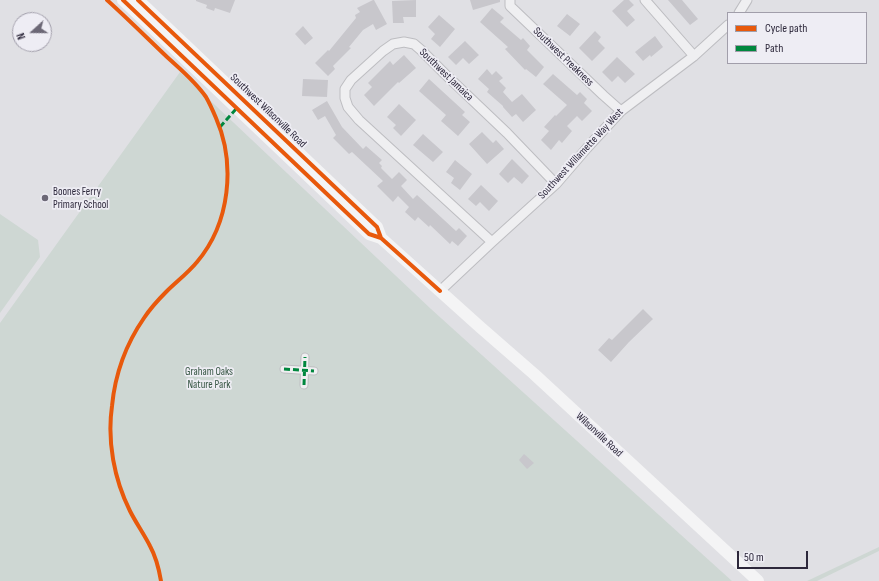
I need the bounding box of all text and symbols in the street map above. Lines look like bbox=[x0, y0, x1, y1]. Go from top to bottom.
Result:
north arrow bbox=[12, 12, 52, 52]
legend bbox=[727, 12, 867, 64]
text: Cycle path bbox=[765, 21, 807, 36]
street label: Southwest Preakness bbox=[530, 25, 596, 89]
text: N bbox=[14, 31, 28, 41]
text: Path bbox=[765, 41, 783, 56]
street label: Southwest Jamaica bbox=[416, 46, 476, 104]
street label: Southwest Wilsonville Road bbox=[227, 71, 309, 151]
street label: Southwest Willamette Way West bbox=[536, 106, 626, 202]
place label: Boones Ferry Primary School bbox=[53, 185, 108, 211]
marker: Boones Ferry Primary School bbox=[40, 193, 50, 203]
park label: Graham Oaks Nature Park bbox=[185, 365, 233, 391]
street label: Wilsonville Road bbox=[573, 410, 625, 460]
scale bar bbox=[739, 543, 810, 569]
text: 50 m bbox=[744, 550, 764, 565]

